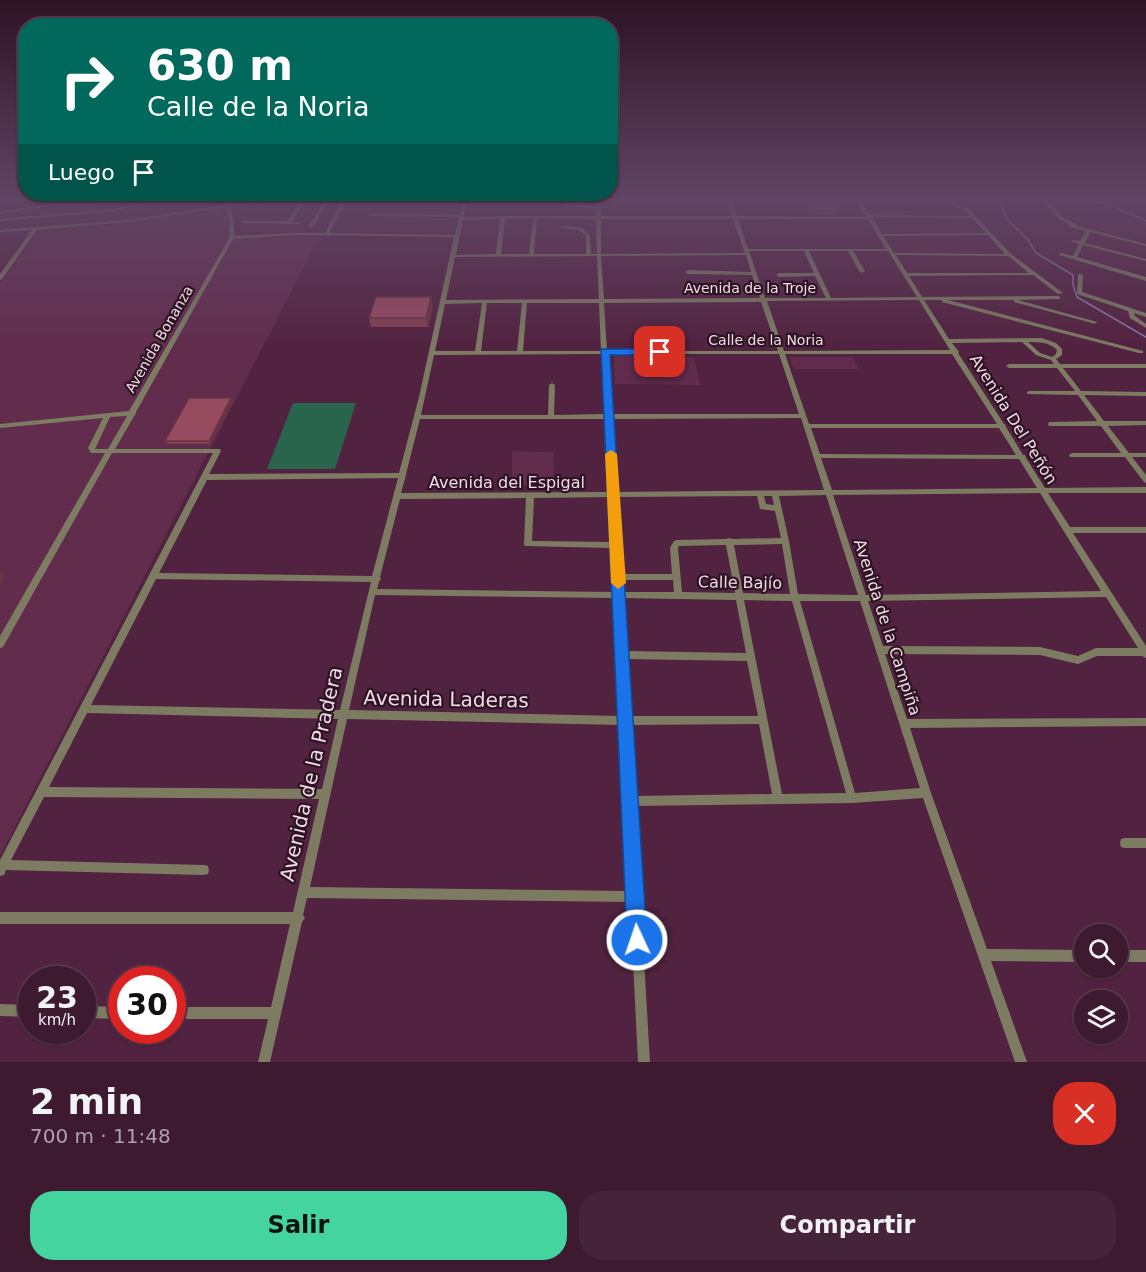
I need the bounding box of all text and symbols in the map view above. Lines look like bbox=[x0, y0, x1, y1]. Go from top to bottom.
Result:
text: 630 m bbox=[147, 41, 293, 90]
icon: right bbox=[48, 42, 126, 120]
text: Calle de la Noria bbox=[147, 91, 369, 122]
icon: arrive bbox=[127, 156, 160, 189]
text: Luego bbox=[48, 160, 115, 185]
street label: Avenida de la Troje bbox=[684, 280, 816, 296]
street label: Avenida Bonanza bbox=[122, 283, 196, 395]
pin bbox=[634, 326, 685, 377]
street label: Calle de la Noria bbox=[708, 332, 824, 348]
icon: arrive bbox=[643, 335, 676, 368]
street label: Avenida Del Peñón bbox=[966, 351, 1061, 488]
street label: Avenida del Espigal bbox=[429, 473, 585, 492]
street label: Avenida de la Campiña bbox=[850, 536, 925, 718]
street label: Calle Bajío bbox=[698, 572, 782, 593]
street label: Avenida de la Pradera bbox=[275, 664, 347, 884]
street label: Avenida Laderas bbox=[363, 686, 529, 712]
position arrow bbox=[605, 908, 669, 972]
map controls bbox=[1074, 924, 1128, 1044]
button: search bbox=[1074, 924, 1128, 978]
speed limit sign: 30 bbox=[108, 966, 186, 1044]
text: 23 bbox=[36, 980, 78, 1015]
button: layers bbox=[1074, 990, 1128, 1044]
text: km/h bbox=[38, 1011, 76, 1029]
text: 2 min bbox=[30, 1081, 143, 1122]
button: close bbox=[1053, 1082, 1116, 1145]
text: 700 m · 11:48 bbox=[30, 1124, 171, 1148]
button: Salir bbox=[30, 1191, 567, 1260]
button: Compartir bbox=[579, 1191, 1116, 1260]

